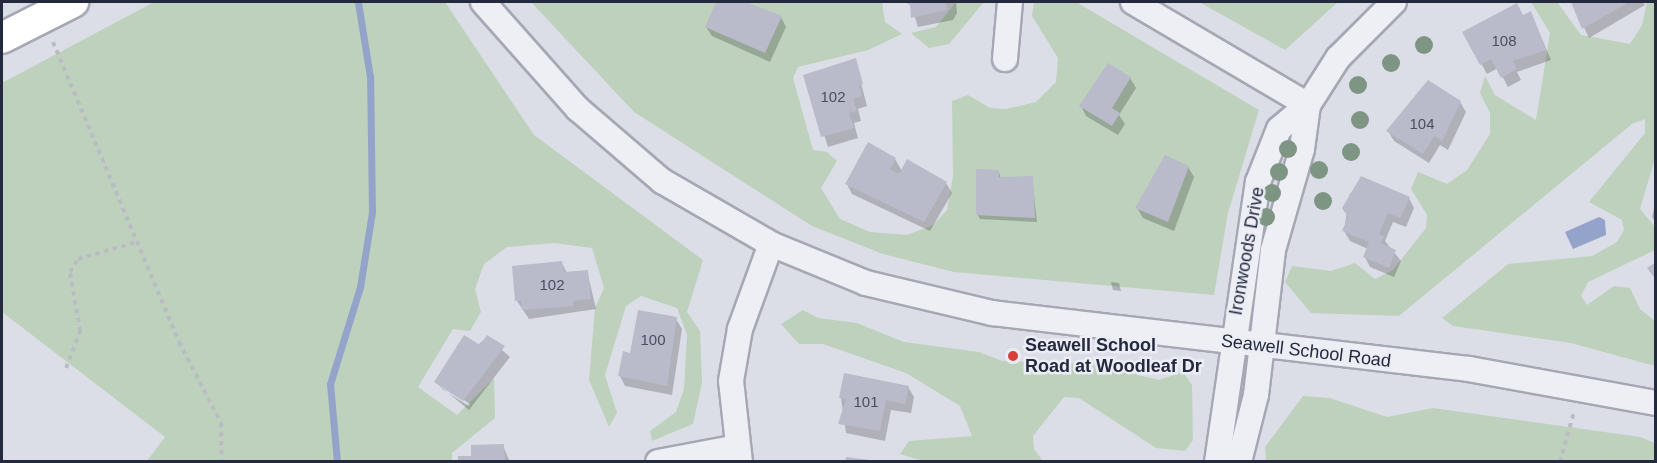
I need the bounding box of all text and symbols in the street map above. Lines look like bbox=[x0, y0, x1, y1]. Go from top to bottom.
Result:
house number: 108 bbox=[1491, 32, 1517, 50]
house number: 102 bbox=[820, 88, 846, 106]
house number: 104 bbox=[1409, 115, 1435, 133]
street label: Ironwoods Drive bbox=[1225, 185, 1269, 317]
house number: 102 bbox=[539, 276, 565, 294]
street label: Seawell School Road bbox=[1220, 330, 1392, 372]
house number: 100 bbox=[640, 331, 666, 349]
place label: Seawell School Road at Woodleaf Dr bbox=[1025, 335, 1202, 378]
marker: Seawell School Road at Woodleaf Dr bbox=[1006, 349, 1020, 363]
house number: 101 bbox=[853, 393, 879, 411]

